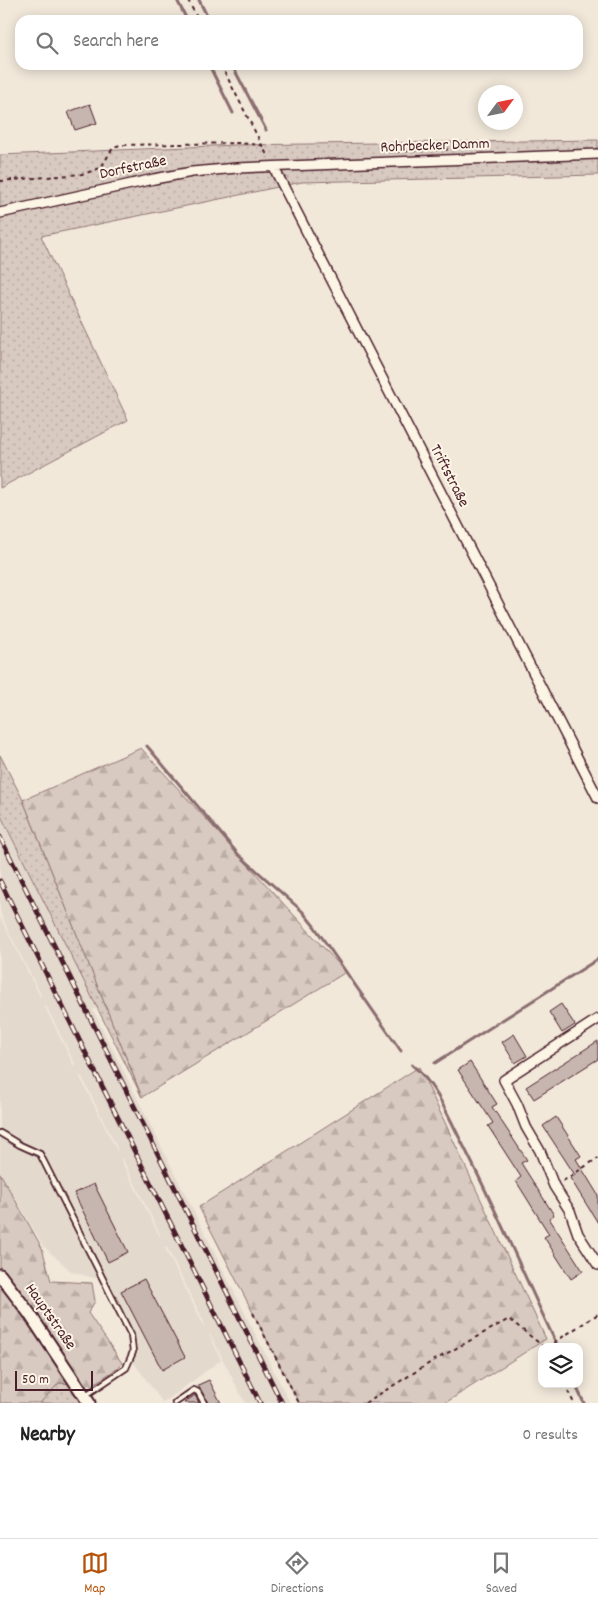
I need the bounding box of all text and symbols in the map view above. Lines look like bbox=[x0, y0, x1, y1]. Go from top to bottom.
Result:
search box bbox=[15, 15, 583, 70]
icon: search bbox=[33, 29, 61, 57]
text: Search here bbox=[73, 29, 159, 56]
north arrow bbox=[478, 85, 523, 130]
street label: Rohrbecker Damm bbox=[380, 133, 490, 159]
street label: Dorfstraße bbox=[98, 150, 168, 186]
street label: Triftstraße bbox=[423, 441, 475, 511]
street label: Hauptstraße bbox=[19, 1279, 81, 1355]
map controls bbox=[538, 1343, 583, 1388]
button: layers bbox=[538, 1343, 583, 1388]
scale bar bbox=[15, 1368, 92, 1391]
text: 50 m bbox=[22, 1370, 49, 1390]
text: Nearby bbox=[20, 1421, 75, 1451]
text: 0 results bbox=[523, 1424, 578, 1447]
tab: Map bbox=[81, 1549, 109, 1599]
tab: Directions bbox=[271, 1549, 324, 1599]
tab: Saved bbox=[486, 1549, 517, 1599]

